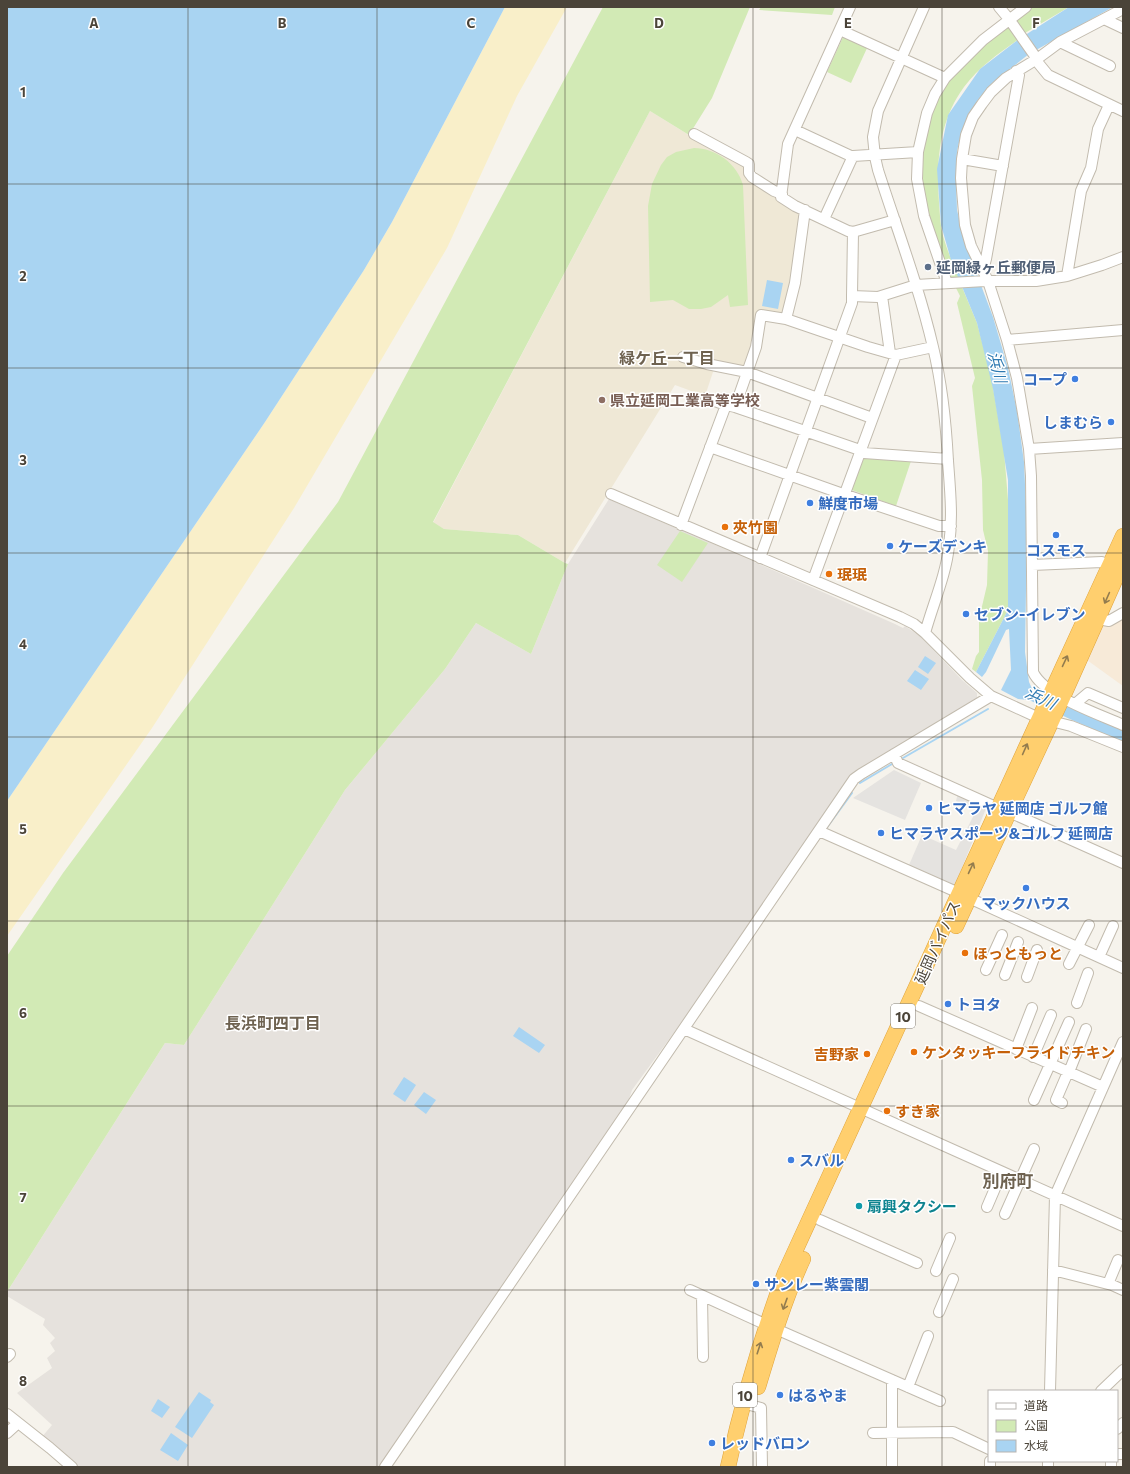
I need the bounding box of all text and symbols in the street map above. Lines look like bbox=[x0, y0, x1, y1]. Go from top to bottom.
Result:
text: A bbox=[89, 15, 99, 31]
text: B bbox=[278, 15, 287, 31]
text: C bbox=[467, 15, 476, 31]
text: D bbox=[654, 15, 664, 31]
text: E bbox=[844, 15, 852, 31]
text: F bbox=[1032, 15, 1040, 31]
text: 1 bbox=[20, 84, 26, 100]
place label: 延岡緑ヶ丘郵便局 bbox=[936, 258, 1056, 276]
marker: 延岡緑ヶ丘郵便局 bbox=[923, 262, 933, 272]
text: 2 bbox=[19, 268, 27, 284]
district label: 緑ケ丘一丁目 bbox=[619, 348, 715, 367]
water label: 浜川 bbox=[985, 349, 1012, 387]
place label: コープ bbox=[1023, 370, 1067, 388]
marker: コープ bbox=[1070, 374, 1080, 384]
place label: 県立延岡工業高等学校 bbox=[610, 391, 760, 409]
marker: 県立延岡工業高等学校 bbox=[597, 395, 607, 405]
place label: しまむら bbox=[1043, 413, 1103, 431]
marker: しまむら bbox=[1106, 417, 1116, 427]
text: 3 bbox=[19, 452, 27, 468]
place label: 鮮度市場 bbox=[818, 494, 878, 512]
marker: 鮮度市場 bbox=[805, 498, 815, 508]
place label: 夾竹園 bbox=[733, 518, 778, 536]
marker: 夾竹園 bbox=[720, 522, 730, 532]
marker: コスモス bbox=[1051, 530, 1061, 540]
place label: ケーズデンキ bbox=[898, 537, 987, 555]
marker: ケーズデンキ bbox=[885, 541, 895, 551]
place label: コスモス bbox=[1026, 541, 1086, 559]
place label: 珉珉 bbox=[837, 565, 867, 583]
marker: 珉珉 bbox=[824, 569, 834, 579]
one-way arrow bbox=[1103, 591, 1111, 603]
place label: セブン-イレブン bbox=[974, 605, 1085, 623]
marker: セブン-イレブン bbox=[961, 609, 971, 619]
text: 4 bbox=[19, 636, 27, 652]
one-way arrow bbox=[1062, 656, 1069, 668]
water label: 浜川 bbox=[1022, 682, 1061, 713]
one-way arrow bbox=[1022, 744, 1029, 756]
place label: ヒマラヤ 延岡店 ゴルフ館 bbox=[937, 799, 1108, 817]
marker: ヒマラヤ 延岡店 ゴルフ館 bbox=[924, 803, 934, 813]
text: 5 bbox=[19, 821, 27, 837]
place label: ヒマラヤスポーツ&ゴルフ 延岡店 bbox=[889, 824, 1113, 842]
marker: ヒマラヤスポーツ&ゴルフ 延岡店 bbox=[876, 828, 886, 838]
one-way arrow bbox=[968, 862, 975, 874]
marker: マックハウス bbox=[1021, 883, 1031, 893]
place label: マックハウス bbox=[981, 894, 1071, 912]
street label: 延岡バイパス bbox=[911, 897, 963, 987]
place label: ほっともっと bbox=[973, 944, 1063, 962]
marker: ほっともっと bbox=[960, 948, 970, 958]
place label: トヨタ bbox=[956, 995, 1001, 1013]
marker: トヨタ bbox=[943, 999, 953, 1009]
road number: 10 bbox=[891, 1004, 915, 1028]
text: 6 bbox=[19, 1005, 27, 1021]
district label: 長浜町四丁目 bbox=[225, 1013, 321, 1032]
place label: ケンタッキーフライドチキン bbox=[922, 1043, 1115, 1061]
place label: 吉野家 bbox=[814, 1045, 859, 1063]
marker: ケンタッキーフライドチキン bbox=[909, 1047, 919, 1057]
marker: 吉野家 bbox=[862, 1049, 872, 1059]
place label: すき家 bbox=[895, 1102, 940, 1120]
marker: すき家 bbox=[882, 1106, 892, 1116]
place label: スバル bbox=[799, 1151, 844, 1169]
marker: スバル bbox=[786, 1155, 796, 1165]
district label: 別府町 bbox=[983, 1170, 1034, 1191]
text: 7 bbox=[19, 1189, 27, 1205]
place label: 扇興タクシー bbox=[867, 1197, 957, 1215]
marker: 扇興タクシー bbox=[854, 1201, 864, 1211]
place label: サンレー紫雲閣 bbox=[764, 1275, 869, 1293]
marker: サンレー紫雲閣 bbox=[751, 1279, 761, 1289]
one-way arrow bbox=[781, 1297, 788, 1310]
one-way arrow bbox=[756, 1342, 763, 1355]
text: 8 bbox=[19, 1373, 27, 1389]
road number: 10 bbox=[733, 1383, 757, 1407]
place label: はるやま bbox=[788, 1386, 848, 1404]
marker: はるやま bbox=[775, 1390, 785, 1400]
legend bbox=[988, 1390, 1118, 1462]
text: 道路 bbox=[1024, 1398, 1048, 1412]
text: 公園 bbox=[1024, 1418, 1048, 1432]
place label: レッドバロン bbox=[720, 1434, 810, 1452]
marker: レッドバロン bbox=[707, 1438, 717, 1448]
text: 水域 bbox=[1024, 1438, 1048, 1452]

